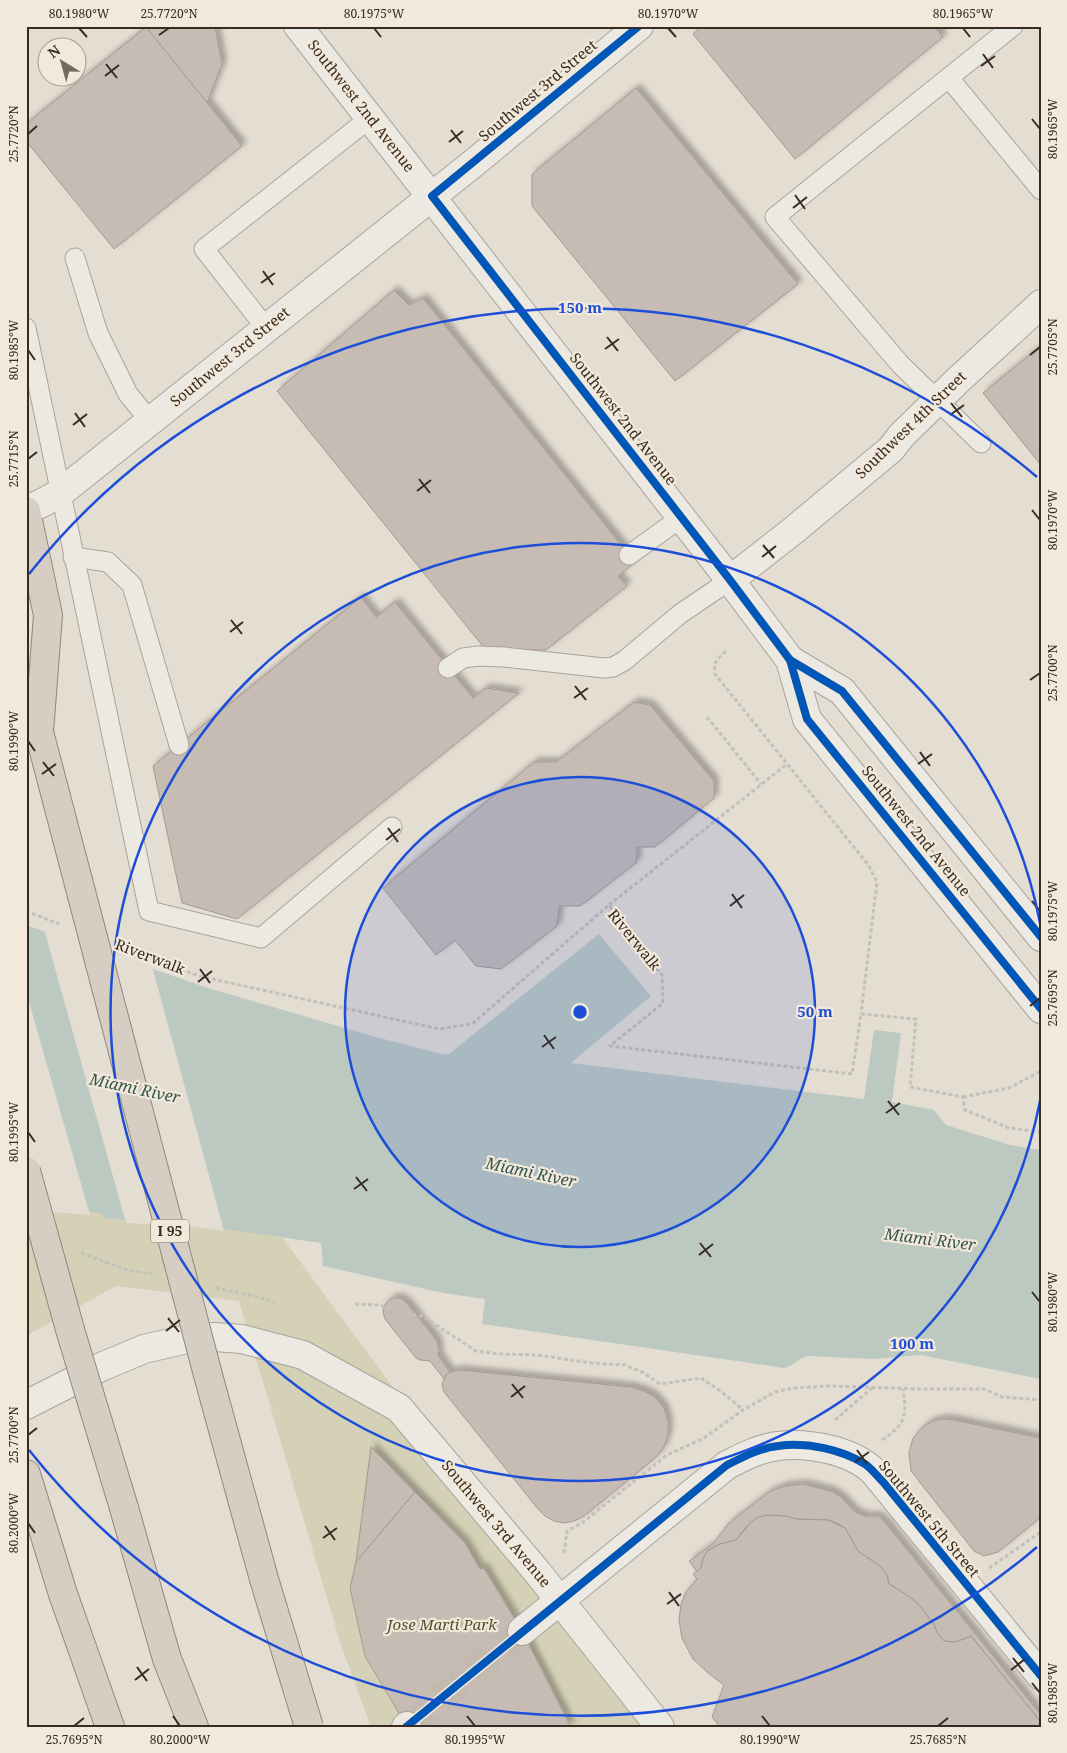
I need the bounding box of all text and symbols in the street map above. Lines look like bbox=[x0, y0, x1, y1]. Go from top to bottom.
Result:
text: 80.1980°W bbox=[49, 5, 110, 22]
text: 25.7720°N bbox=[140, 5, 198, 22]
text: 80.1975°W bbox=[344, 5, 405, 22]
text: 80.1970°W bbox=[638, 5, 699, 22]
text: 80.1965°W bbox=[933, 5, 994, 22]
street label: Southwest 2nd Avenue bbox=[304, 35, 420, 176]
street label: Southwest 3rd Street bbox=[474, 35, 601, 146]
north arrow bbox=[38, 38, 88, 88]
text: N bbox=[44, 40, 64, 62]
text: 80.1965°W bbox=[1044, 98, 1061, 159]
text: 25.7720°N bbox=[5, 105, 22, 163]
text: 150 m bbox=[558, 297, 602, 317]
street label: Southwest 3rd Street bbox=[165, 302, 293, 411]
text: 25.7705°N bbox=[1044, 318, 1061, 376]
text: 80.1985°W bbox=[5, 319, 22, 380]
street label: Southwest 2nd Avenue bbox=[566, 348, 682, 489]
street label: Southwest 4th Street bbox=[850, 366, 970, 483]
text: 25.7715°N bbox=[5, 430, 22, 488]
text: 80.1970°W bbox=[1044, 489, 1061, 550]
text: 25.7700°N bbox=[1044, 644, 1061, 702]
text: 80.1990°W bbox=[5, 710, 22, 771]
street label: Southwest 2nd Avenue bbox=[858, 761, 976, 900]
text: 80.1975°W bbox=[1044, 880, 1061, 941]
street label: Riverwalk bbox=[604, 905, 666, 974]
street label: Riverwalk bbox=[113, 934, 188, 979]
text: 25.7695°N bbox=[1044, 969, 1061, 1027]
text: 50 m bbox=[797, 1001, 833, 1021]
centre of rings bbox=[571, 1003, 589, 1021]
water label: Miami River bbox=[87, 1067, 183, 1108]
text: 80.1995°W bbox=[5, 1101, 22, 1162]
water label: Miami River bbox=[483, 1151, 579, 1192]
road number: I 95 bbox=[151, 1220, 189, 1242]
water label: Miami River bbox=[882, 1222, 977, 1256]
text: 80.1980°W bbox=[1044, 1271, 1061, 1332]
text: 100 m bbox=[890, 1333, 934, 1353]
text: 25.7700°N bbox=[5, 1406, 22, 1464]
street label: Southwest 3rd Avenue bbox=[438, 1456, 556, 1591]
street label: Southwest 5th Street bbox=[875, 1456, 985, 1581]
text: 80.2000°W bbox=[5, 1492, 22, 1553]
park label: Jose Marti Park bbox=[384, 1614, 497, 1634]
text: 80.1985°W bbox=[1044, 1662, 1061, 1723]
text: 25.7695°N bbox=[45, 1731, 103, 1748]
text: 80.2000°W bbox=[150, 1731, 211, 1748]
text: 80.1995°W bbox=[445, 1731, 506, 1748]
text: 80.1990°W bbox=[740, 1731, 801, 1748]
text: 25.7685°N bbox=[909, 1731, 967, 1748]

